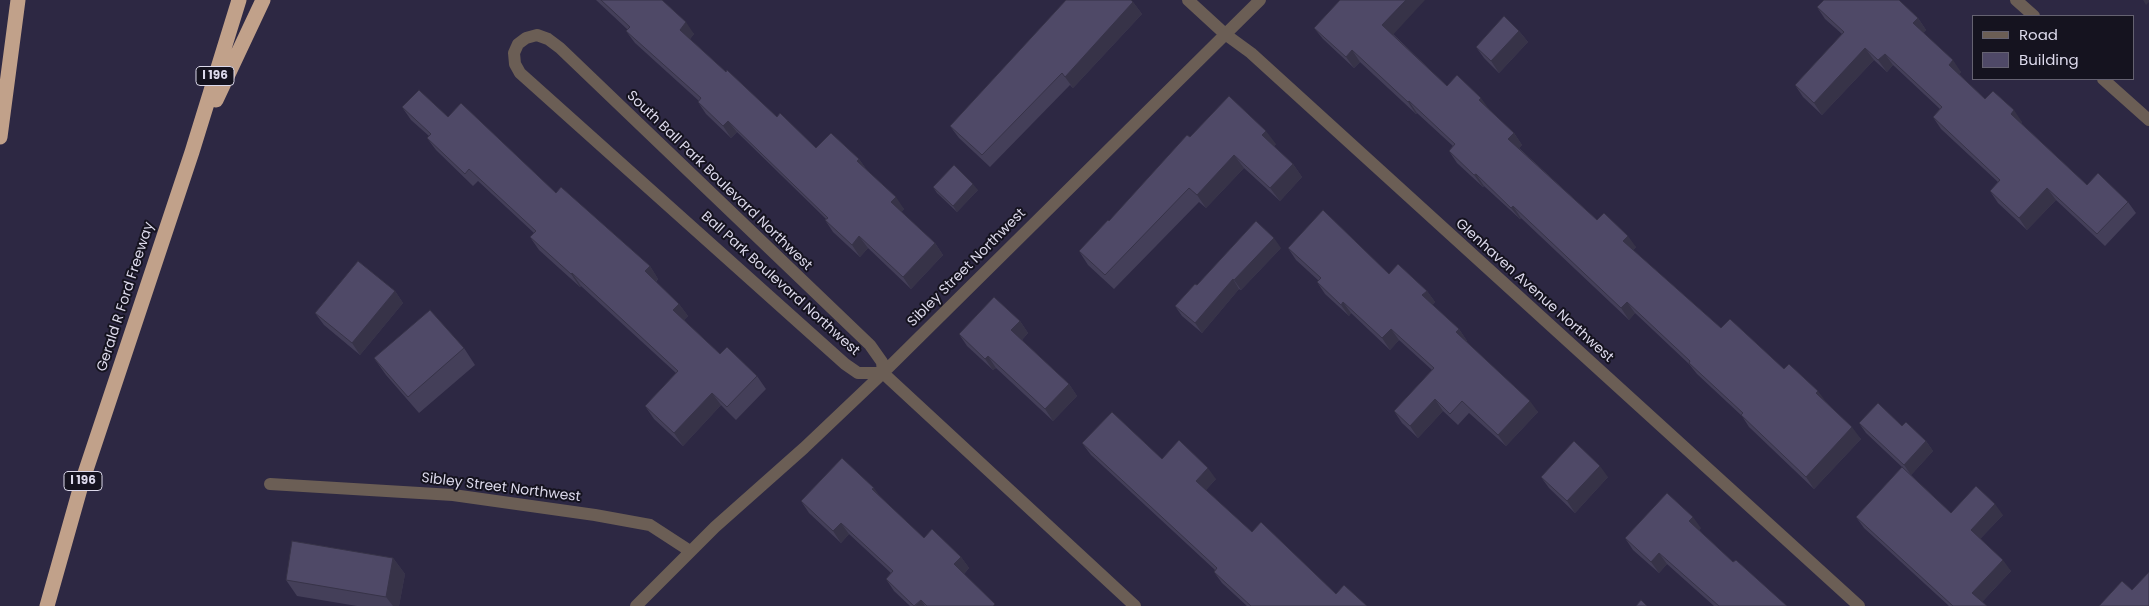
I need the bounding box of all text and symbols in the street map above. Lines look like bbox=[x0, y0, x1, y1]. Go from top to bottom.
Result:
legend bbox=[1972, 15, 2134, 80]
text: Road bbox=[2019, 24, 2058, 45]
text: Building bbox=[2019, 49, 2079, 70]
road number: I 196 bbox=[196, 66, 234, 85]
street label: South Ball Park Boulevard Northwest bbox=[623, 88, 815, 274]
street label: Sibley Street Northwest bbox=[904, 205, 1030, 331]
street label: Ball Park Boulevard Northwest bbox=[697, 208, 863, 360]
street label: Glenhaven Avenue Northwest bbox=[1452, 216, 1616, 366]
street label: Gerald R Ford Freeway bbox=[94, 220, 158, 374]
street label: Sibley Street Northwest bbox=[420, 470, 582, 506]
road number: I 196 bbox=[64, 472, 102, 491]

